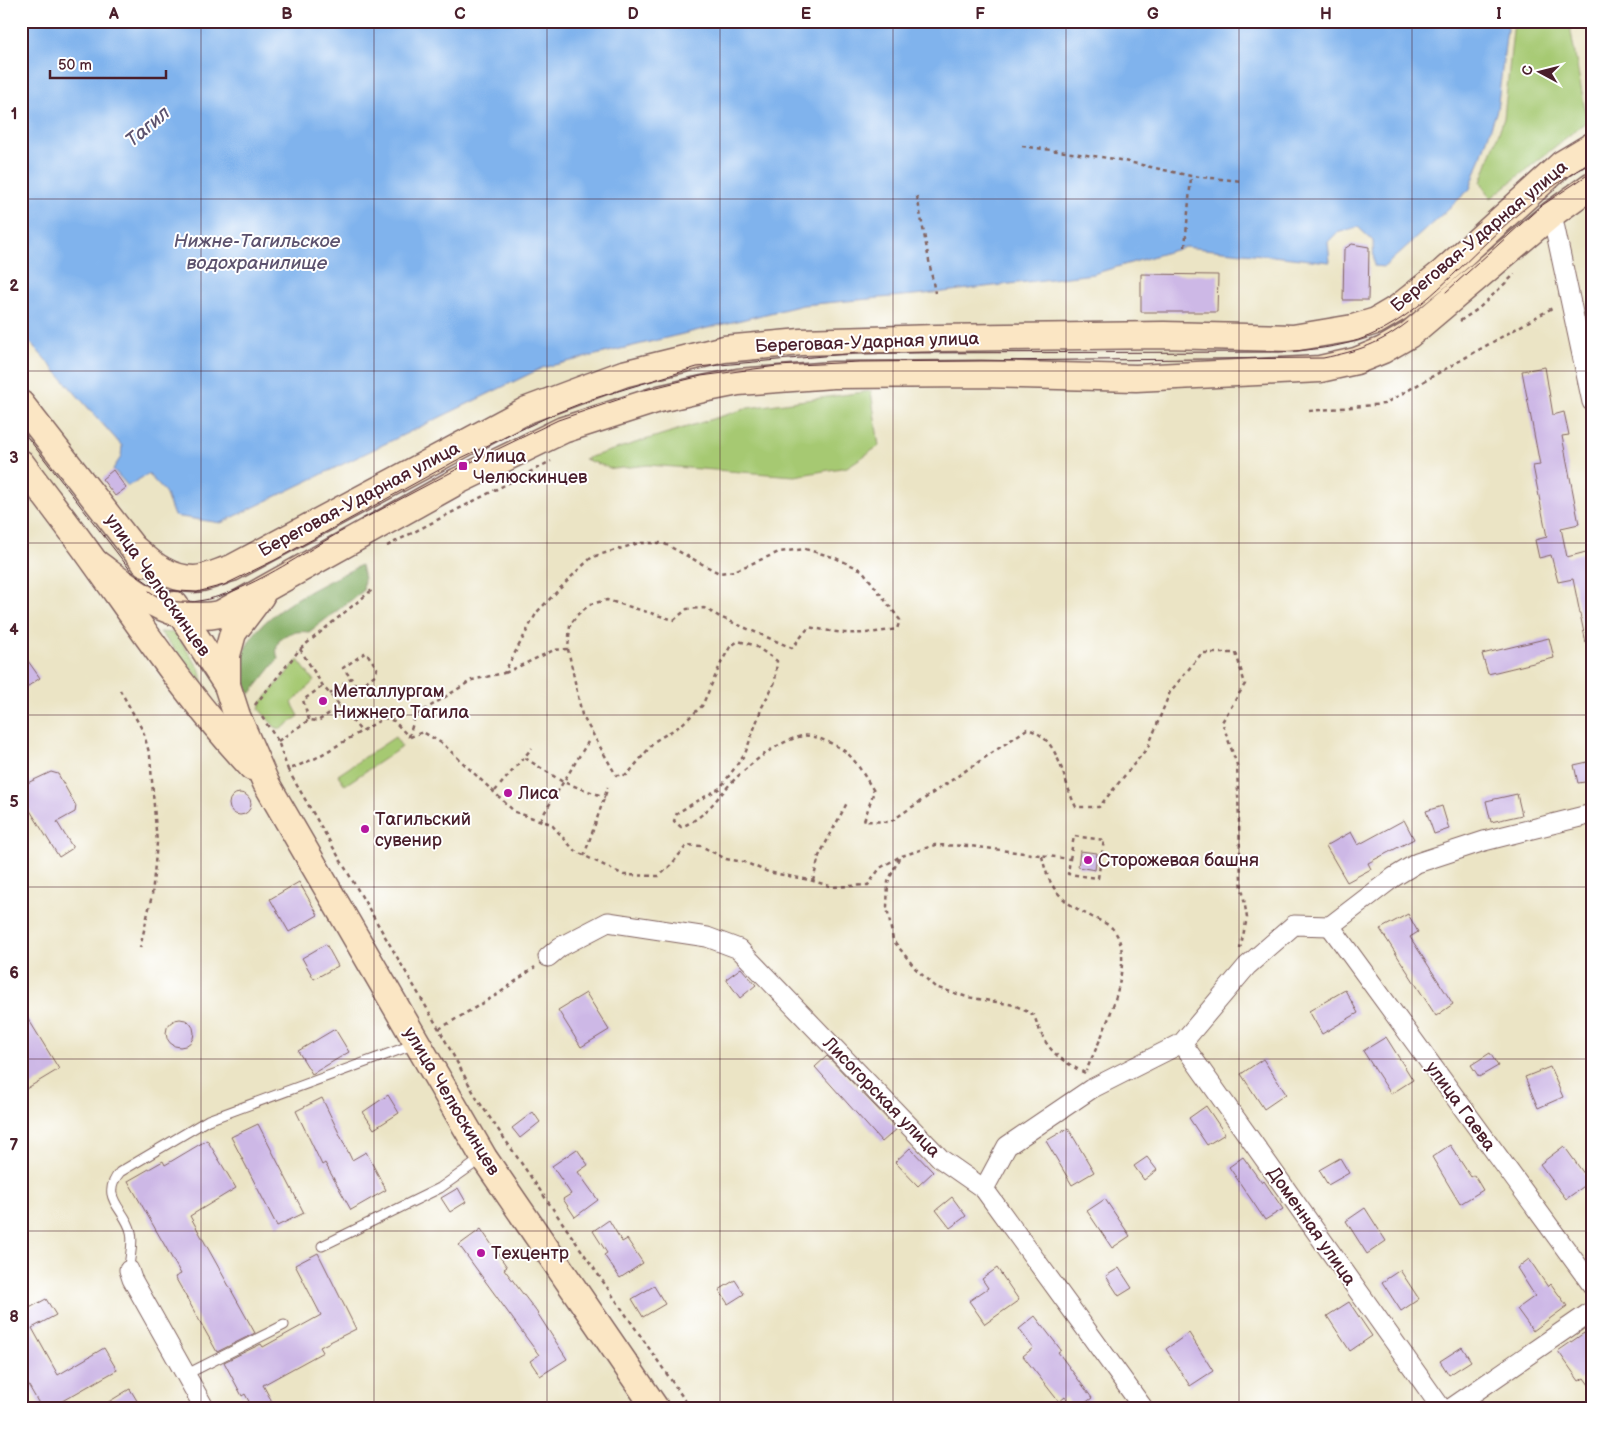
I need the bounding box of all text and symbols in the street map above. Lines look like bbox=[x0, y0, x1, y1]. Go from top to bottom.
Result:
text: A bbox=[108, 5, 119, 24]
text: B bbox=[281, 5, 293, 24]
text: C bbox=[454, 5, 466, 24]
text: D bbox=[627, 5, 639, 24]
text: E bbox=[801, 5, 811, 24]
text: F bbox=[975, 5, 985, 24]
text: G bbox=[1147, 5, 1159, 24]
text: H bbox=[1320, 5, 1332, 24]
text: I bbox=[1496, 5, 1502, 24]
scale bar bbox=[50, 48, 166, 80]
north arrow bbox=[1516, 48, 1566, 98]
text: 50 m bbox=[58, 56, 92, 75]
text: С bbox=[1519, 64, 1537, 76]
water label: Тагил bbox=[121, 102, 175, 152]
text: 1 bbox=[11, 105, 17, 124]
street label: Береговая-Ударная улица bbox=[1387, 156, 1572, 317]
water label: Нижне-Тагильское водохранилище bbox=[174, 230, 341, 275]
text: 2 bbox=[9, 277, 19, 296]
street label: Береговая-Ударная улица bbox=[755, 328, 980, 357]
street label: Береговая-Ударная улица bbox=[255, 437, 463, 561]
place label: Улица Челюскинцев bbox=[473, 446, 588, 488]
text: 3 bbox=[9, 449, 19, 468]
marker: Улица Челюскинцев bbox=[457, 460, 469, 472]
street label: улица Челюскинцев bbox=[101, 510, 215, 661]
text: 4 bbox=[9, 621, 19, 640]
place label: Металлургам Нижнего Тагила bbox=[333, 681, 469, 723]
marker: Металлургам Нижнего Тагила bbox=[317, 695, 329, 707]
place label: Лиса bbox=[517, 783, 559, 804]
marker: Лиса bbox=[502, 787, 514, 799]
text: 5 bbox=[9, 793, 19, 812]
place label: Тагильский сувенир bbox=[375, 809, 471, 851]
marker: Тагильский сувенир bbox=[359, 823, 371, 835]
place label: Сторожевая башня bbox=[1098, 850, 1259, 871]
marker: Сторожевая башня bbox=[1082, 854, 1094, 866]
text: 6 bbox=[9, 964, 19, 983]
street label: улица Челюскинцев bbox=[399, 1023, 504, 1180]
street label: Лисогорская улица bbox=[818, 1032, 945, 1162]
street label: улица Гаева bbox=[1421, 1058, 1500, 1155]
text: 7 bbox=[10, 1136, 19, 1155]
street label: Доменная улица bbox=[1263, 1163, 1360, 1290]
place label: Техцентр bbox=[491, 1243, 569, 1264]
marker: Техцентр bbox=[475, 1247, 487, 1259]
text: 8 bbox=[9, 1308, 19, 1327]

